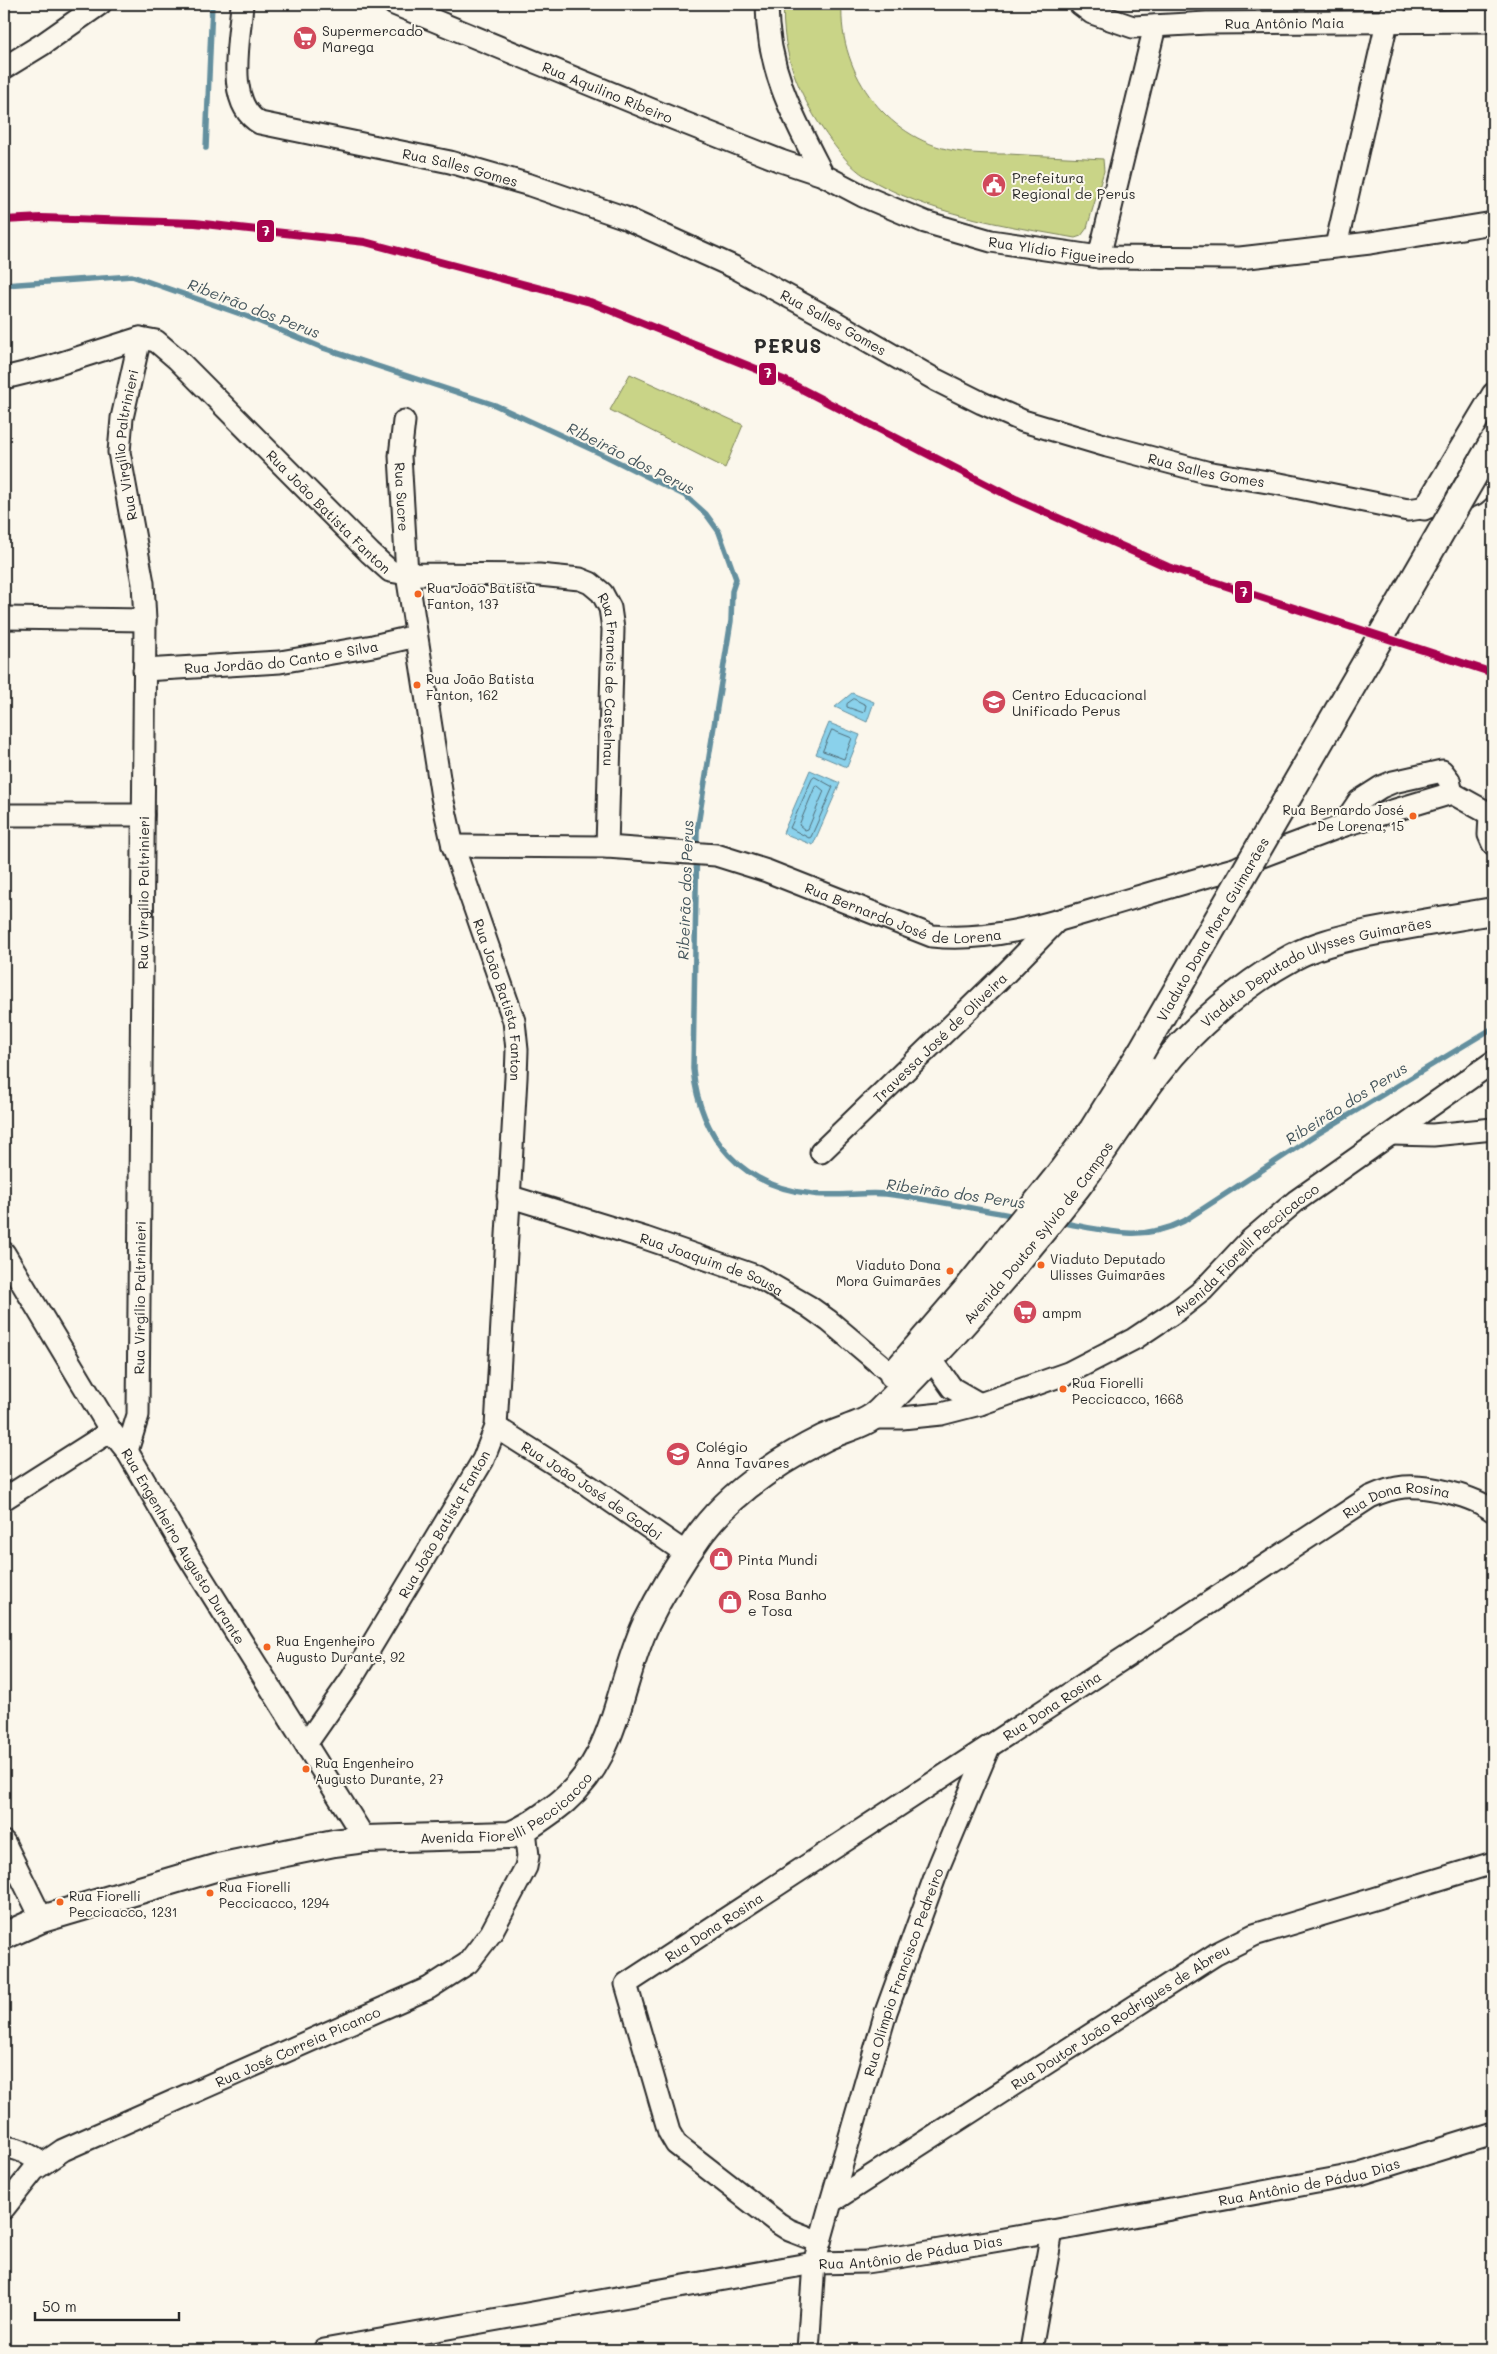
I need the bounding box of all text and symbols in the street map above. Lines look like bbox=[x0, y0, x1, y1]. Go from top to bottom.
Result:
street label: Rua Antônio Maia bbox=[1225, 13, 1344, 32]
place label: Supermercado Marega bbox=[322, 21, 423, 56]
supermarket icon: Supermercado Marega bbox=[292, 25, 318, 51]
street label: Rua Aquilino Ribeiro bbox=[540, 56, 676, 127]
street label: Rua Salles Gomes bbox=[401, 143, 520, 191]
place label: Prefeitura Regional de Perus bbox=[1012, 168, 1136, 203]
public building icon: Prefeitura Regional de Perus bbox=[981, 172, 1007, 198]
line badge: 7 bbox=[256, 219, 275, 243]
text: 7 bbox=[262, 221, 270, 240]
street label: Rua Ylídio Figueiredo bbox=[987, 231, 1134, 267]
water label: Ribeirão dos Perus bbox=[185, 274, 323, 342]
street label: Rua Salles Gomes bbox=[777, 285, 890, 359]
district label: PERUS bbox=[754, 333, 822, 358]
line badge: 7 bbox=[758, 362, 777, 386]
text: 7 bbox=[764, 363, 772, 382]
street label: Rua Virgílio Paltrinieri bbox=[110, 367, 142, 522]
water label: Ribeirão dos Perus bbox=[564, 417, 698, 499]
street label: Rua João Batista Fanton bbox=[263, 445, 395, 577]
street label: Rua Salles Gomes bbox=[1146, 448, 1266, 491]
street label: Rua Sucre bbox=[391, 462, 414, 532]
place label: Rua João Batista Fanton, 137 bbox=[427, 579, 536, 612]
line badge: 7 bbox=[1234, 580, 1253, 604]
text: 7 bbox=[1240, 582, 1248, 601]
marker: Rua João Batista Fanton, 137 bbox=[413, 589, 423, 599]
street label: Rua Francis de Castelnau bbox=[594, 589, 622, 767]
street label: Rua Jordão do Canto e Silva bbox=[184, 636, 380, 677]
place label: Rua João Batista Fanton, 162 bbox=[426, 670, 535, 703]
marker: Rua João Batista Fanton, 162 bbox=[412, 680, 422, 690]
place label: Centro Educacional Unificado Perus bbox=[1012, 685, 1147, 720]
school or university icon: Centro Educacional Unificado Perus bbox=[981, 689, 1007, 715]
place label: Rua Bernardo José De Lorena, 15 bbox=[1283, 801, 1404, 834]
marker: Rua Bernardo José De Lorena, 15 bbox=[1408, 811, 1418, 821]
street label: Rua Virgílio Paltrinieri bbox=[132, 816, 153, 970]
water label: Ribeirão dos Perus bbox=[673, 820, 697, 960]
street label: Viaduto Dona Mora Guimarães bbox=[1151, 833, 1273, 1025]
street label: Rua Bernardo José de Lorena bbox=[802, 877, 1003, 947]
street label: Viaduto Deputado Ulysses Guimarães bbox=[1196, 912, 1433, 1031]
street label: Rua João Batista Fanton bbox=[470, 916, 527, 1081]
street label: Travessa José de Oliveira bbox=[868, 968, 1011, 1107]
water label: Ribeirão dos Perus bbox=[1281, 1057, 1411, 1149]
street label: Avenida Doutor Sylvio de Campos bbox=[959, 1137, 1117, 1327]
water label: Ribeirão dos Perus bbox=[885, 1173, 1027, 1213]
street label: Avenida Fiorelli Peccicacco bbox=[1169, 1179, 1322, 1320]
street label: Rua Virgílio Paltrinieri bbox=[129, 1221, 149, 1375]
street label: Rua Joaquim de Sousa bbox=[638, 1228, 787, 1300]
place label: Viaduto Deputado Ulisses Guimarães bbox=[1050, 1250, 1166, 1283]
place label: Viaduto Dona Mora Guimarães bbox=[836, 1256, 941, 1289]
marker: Viaduto Deputado Ulisses Guimarães bbox=[1036, 1260, 1046, 1270]
marker: Viaduto Dona Mora Guimarães bbox=[945, 1266, 955, 1276]
supermarket icon: ampm bbox=[1012, 1299, 1038, 1325]
place label: ampm bbox=[1042, 1303, 1082, 1322]
place label: Rua Fiorelli Peccicacco, 1668 bbox=[1072, 1374, 1184, 1407]
marker: Rua Fiorelli Peccicacco, 1668 bbox=[1058, 1384, 1068, 1394]
street label: Rua João José de Godoi bbox=[518, 1436, 666, 1544]
place label: Colégio Anna Tavares bbox=[696, 1437, 790, 1472]
school or university icon: Colégio Anna Tavares bbox=[665, 1441, 691, 1467]
street label: Rua Engenheiro Augusto Durante bbox=[118, 1444, 250, 1648]
street label: Rua João Batista Fanton bbox=[394, 1447, 494, 1601]
street label: Rua Dona Rosina bbox=[1339, 1477, 1452, 1522]
shop icon: Pinta Mundi bbox=[708, 1546, 734, 1572]
place label: Pinta Mundi bbox=[738, 1550, 818, 1569]
place label: Rosa Banho e Tosa bbox=[748, 1585, 827, 1620]
shop icon: Rosa Banho e Tosa bbox=[717, 1589, 743, 1615]
place label: Rua Engenheiro Augusto Durante, 92 bbox=[276, 1632, 405, 1665]
marker: Rua Engenheiro Augusto Durante, 92 bbox=[262, 1642, 272, 1652]
street label: Rua Dona Rosina bbox=[999, 1666, 1104, 1744]
place label: Rua Engenheiro Augusto Durante, 27 bbox=[315, 1754, 444, 1787]
marker: Rua Engenheiro Augusto Durante, 27 bbox=[301, 1764, 311, 1774]
street label: Avenida Fiorelli Peccicacco bbox=[420, 1768, 596, 1847]
street label: Rua Olímpio Francisco Pedreiro bbox=[858, 1865, 947, 2078]
place label: Rua Fiorelli Peccicacco, 1294 bbox=[219, 1878, 330, 1911]
place label: Rua Fiorelli Peccicacco, 1231 bbox=[69, 1887, 178, 1920]
marker: Rua Fiorelli Peccicacco, 1294 bbox=[205, 1888, 215, 1898]
street label: Rua Dona Rosina bbox=[661, 1888, 766, 1966]
marker: Rua Fiorelli Peccicacco, 1231 bbox=[55, 1897, 65, 1907]
street label: Rua Doutor João Rodrigues de Abreu bbox=[1007, 1939, 1232, 2093]
street label: Rua José Correia Picanco bbox=[212, 2001, 383, 2091]
street label: Rua Antônio de Pádua Dias bbox=[1217, 2153, 1402, 2210]
street label: Rua Antônio de Pádua Dias bbox=[819, 2230, 1004, 2272]
scale bar bbox=[35, 2289, 179, 2321]
text: 50 m bbox=[42, 2296, 77, 2316]

